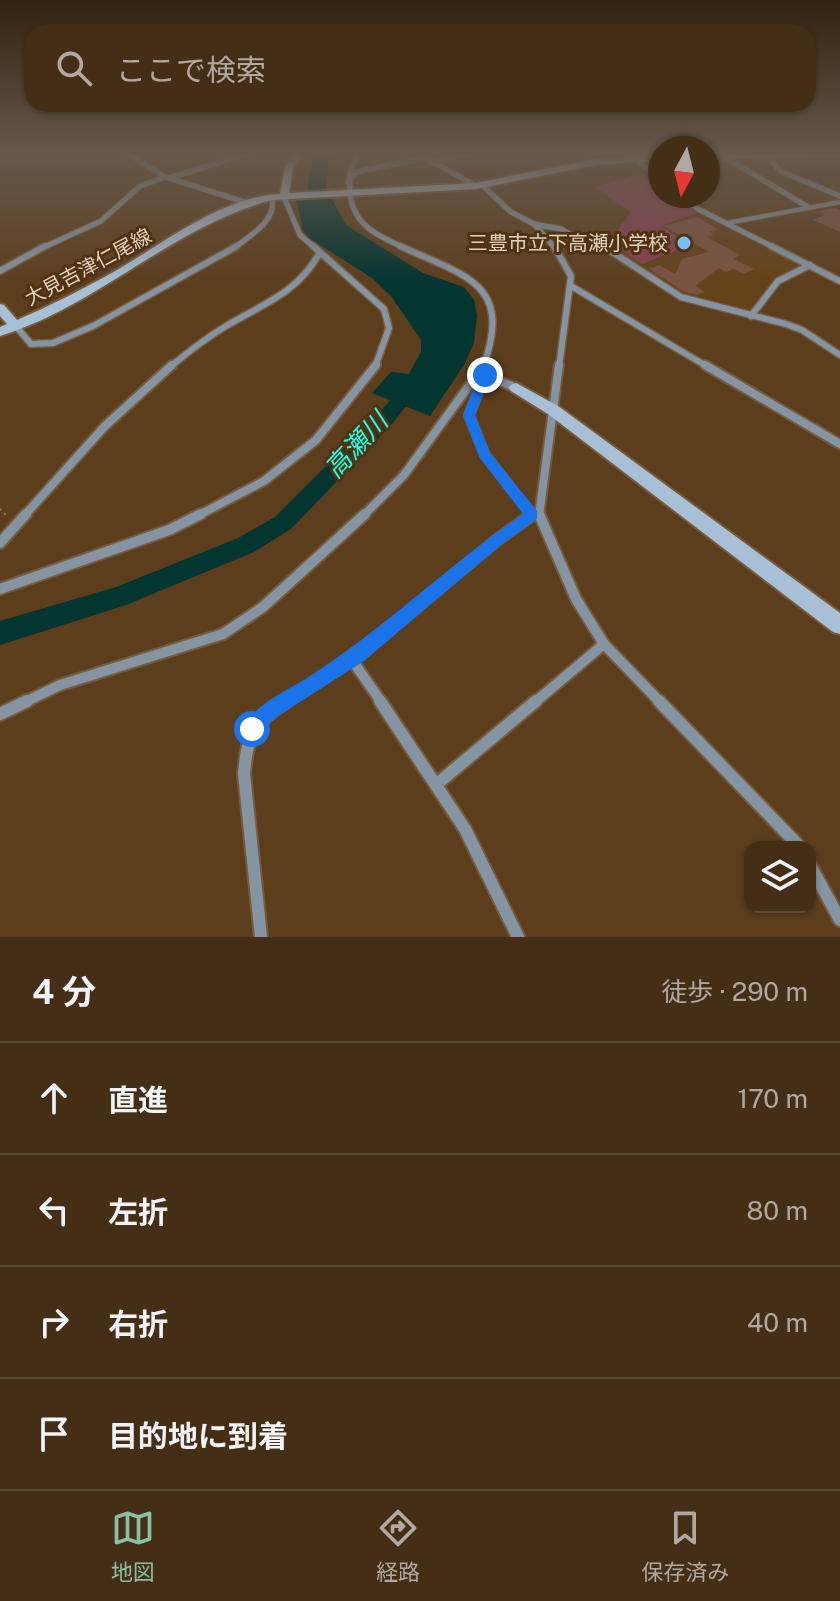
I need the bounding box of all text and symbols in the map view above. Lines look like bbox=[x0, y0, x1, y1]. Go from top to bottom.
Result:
search box bbox=[24, 24, 816, 112]
icon: search bbox=[52, 46, 96, 90]
text: ここで検索 bbox=[116, 52, 266, 88]
north arrow bbox=[648, 136, 720, 208]
street label: 大見吉津仁尾線 bbox=[21, 224, 155, 310]
place label: 三豊市立下高瀬小学校 bbox=[468, 231, 668, 255]
marker: 三豊市立下高瀬小学校 bbox=[675, 234, 693, 252]
route end bbox=[467, 357, 503, 393]
water label: 高瀬川 bbox=[318, 403, 396, 484]
route start bbox=[234, 711, 270, 747]
map controls bbox=[744, 841, 816, 913]
button: layers bbox=[744, 841, 816, 913]
text: 4 分 bbox=[32, 972, 96, 1012]
text: 徒歩 · 290 m bbox=[661, 976, 808, 1007]
icon: ahead bbox=[32, 1076, 76, 1120]
text: 直進 bbox=[108, 1082, 168, 1118]
text: 170 m bbox=[738, 1083, 808, 1114]
icon: left bbox=[32, 1188, 76, 1232]
text: 左折 bbox=[108, 1194, 168, 1230]
text: 80 m bbox=[747, 1195, 808, 1226]
icon: right bbox=[32, 1300, 76, 1344]
text: 右折 bbox=[108, 1306, 168, 1342]
text: 40 m bbox=[747, 1307, 808, 1338]
icon: arrive bbox=[32, 1412, 76, 1456]
text: 目的地に到着 bbox=[108, 1418, 288, 1454]
tab: 地図 bbox=[111, 1506, 155, 1586]
tab: 経路 bbox=[376, 1506, 420, 1586]
tab: 保存済み bbox=[641, 1506, 729, 1586]

